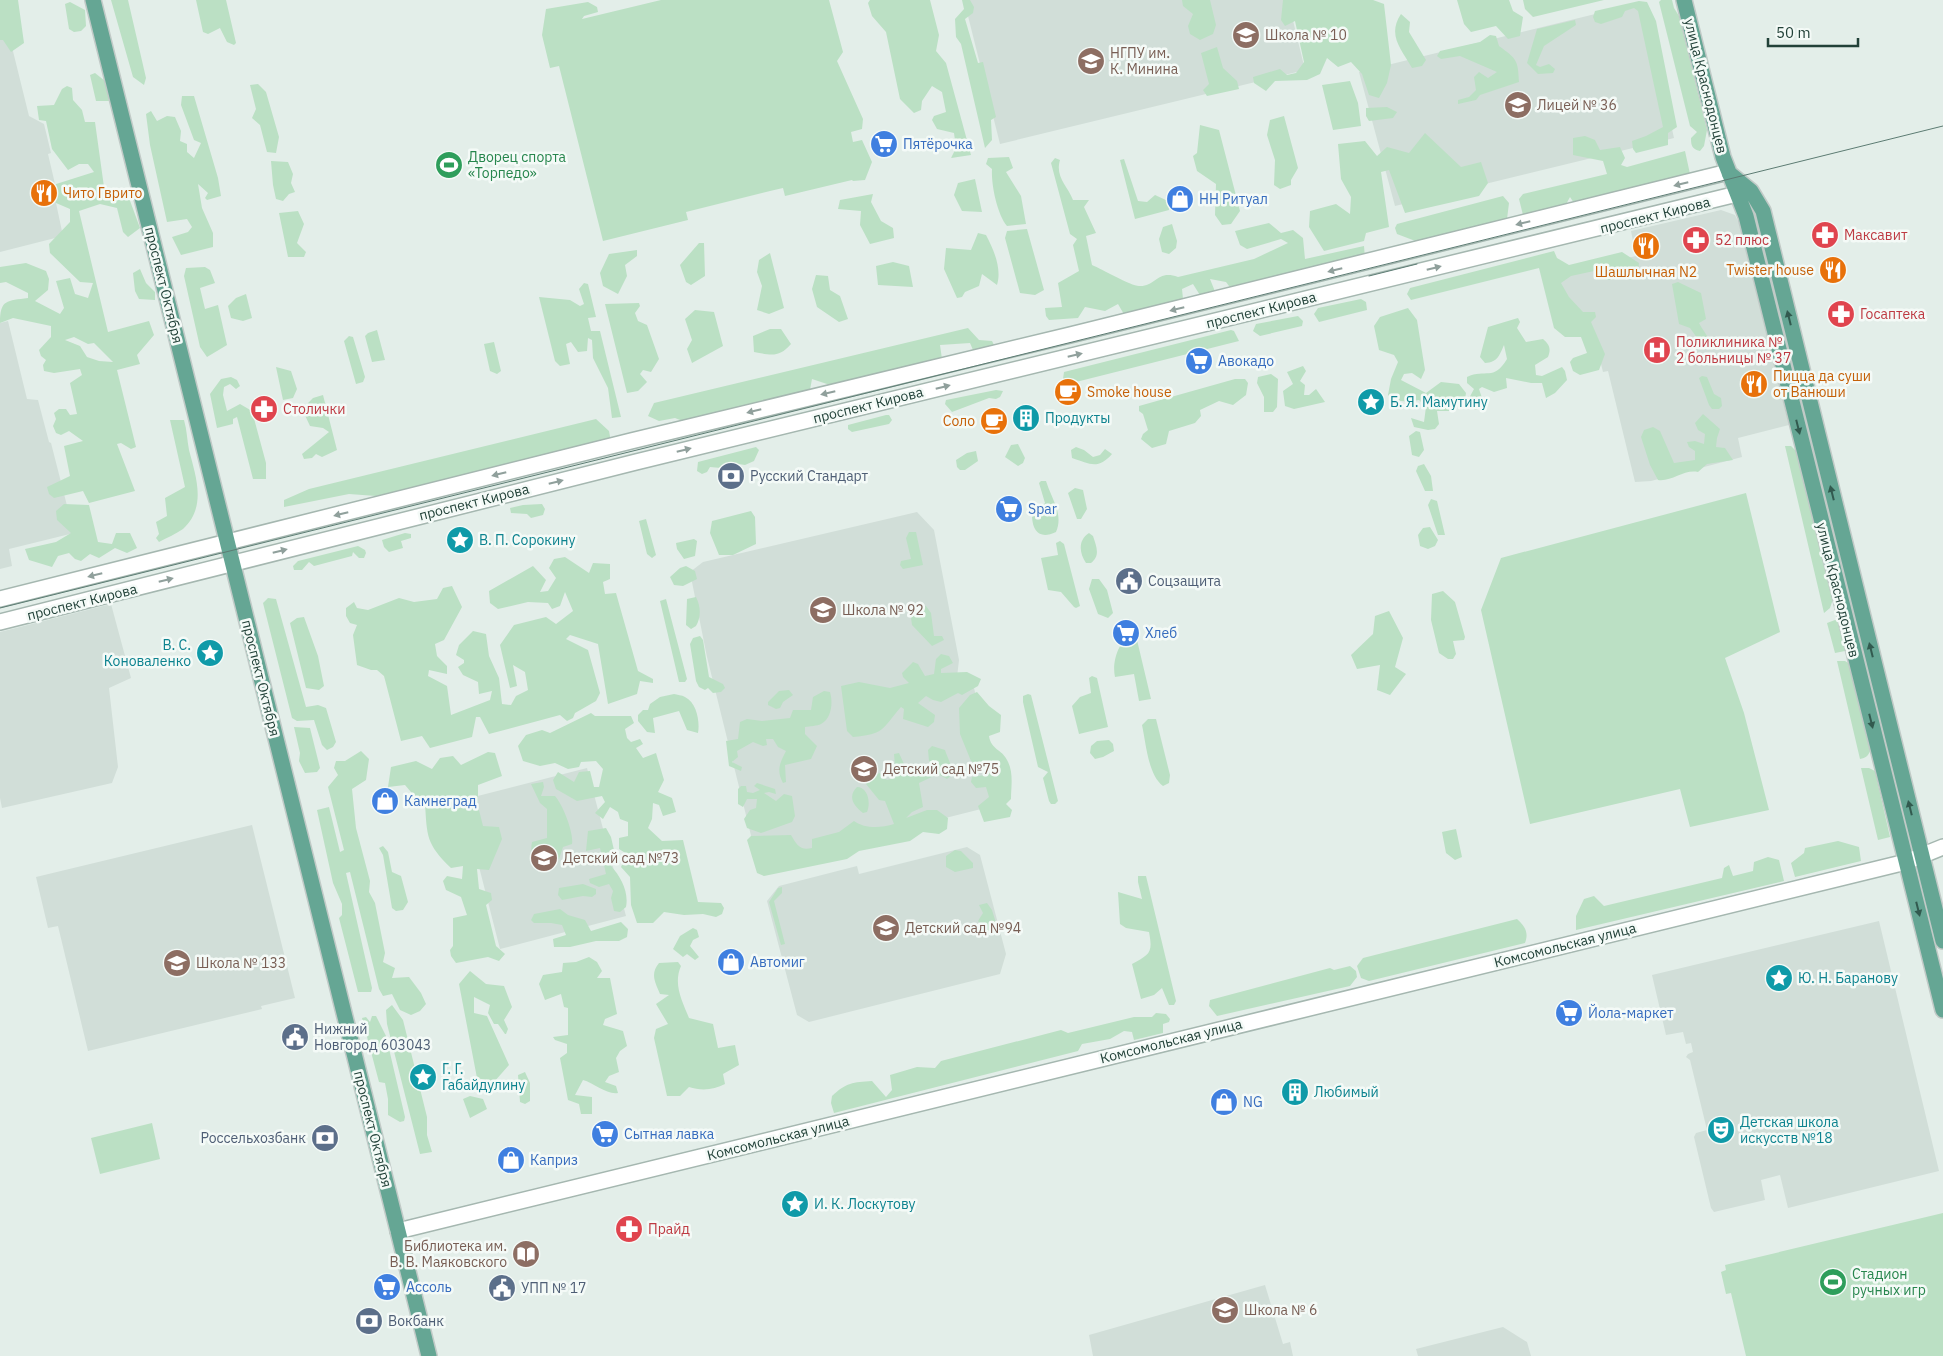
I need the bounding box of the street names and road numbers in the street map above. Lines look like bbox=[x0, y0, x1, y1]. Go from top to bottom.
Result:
street label: улица Краснодонцев bbox=[1681, 17, 1731, 155]
street label: проспект Кирова bbox=[1598, 192, 1712, 237]
street label: проспект Октября bbox=[141, 225, 187, 345]
street label: проспект Кирова bbox=[1204, 287, 1318, 332]
street label: проспект Кирова bbox=[811, 382, 925, 427]
street label: проспект Кирова bbox=[417, 479, 531, 524]
street label: улица Краснодонцев bbox=[1813, 521, 1863, 659]
street label: проспект Кирова bbox=[25, 579, 139, 624]
street label: проспект Октября bbox=[238, 618, 284, 738]
street label: Комсомольская улица bbox=[1492, 919, 1638, 971]
street label: Комсомольская улица bbox=[1098, 1015, 1244, 1067]
street label: проспект Октября bbox=[350, 1069, 396, 1189]
street label: Комсомольская улица bbox=[705, 1112, 851, 1164]

